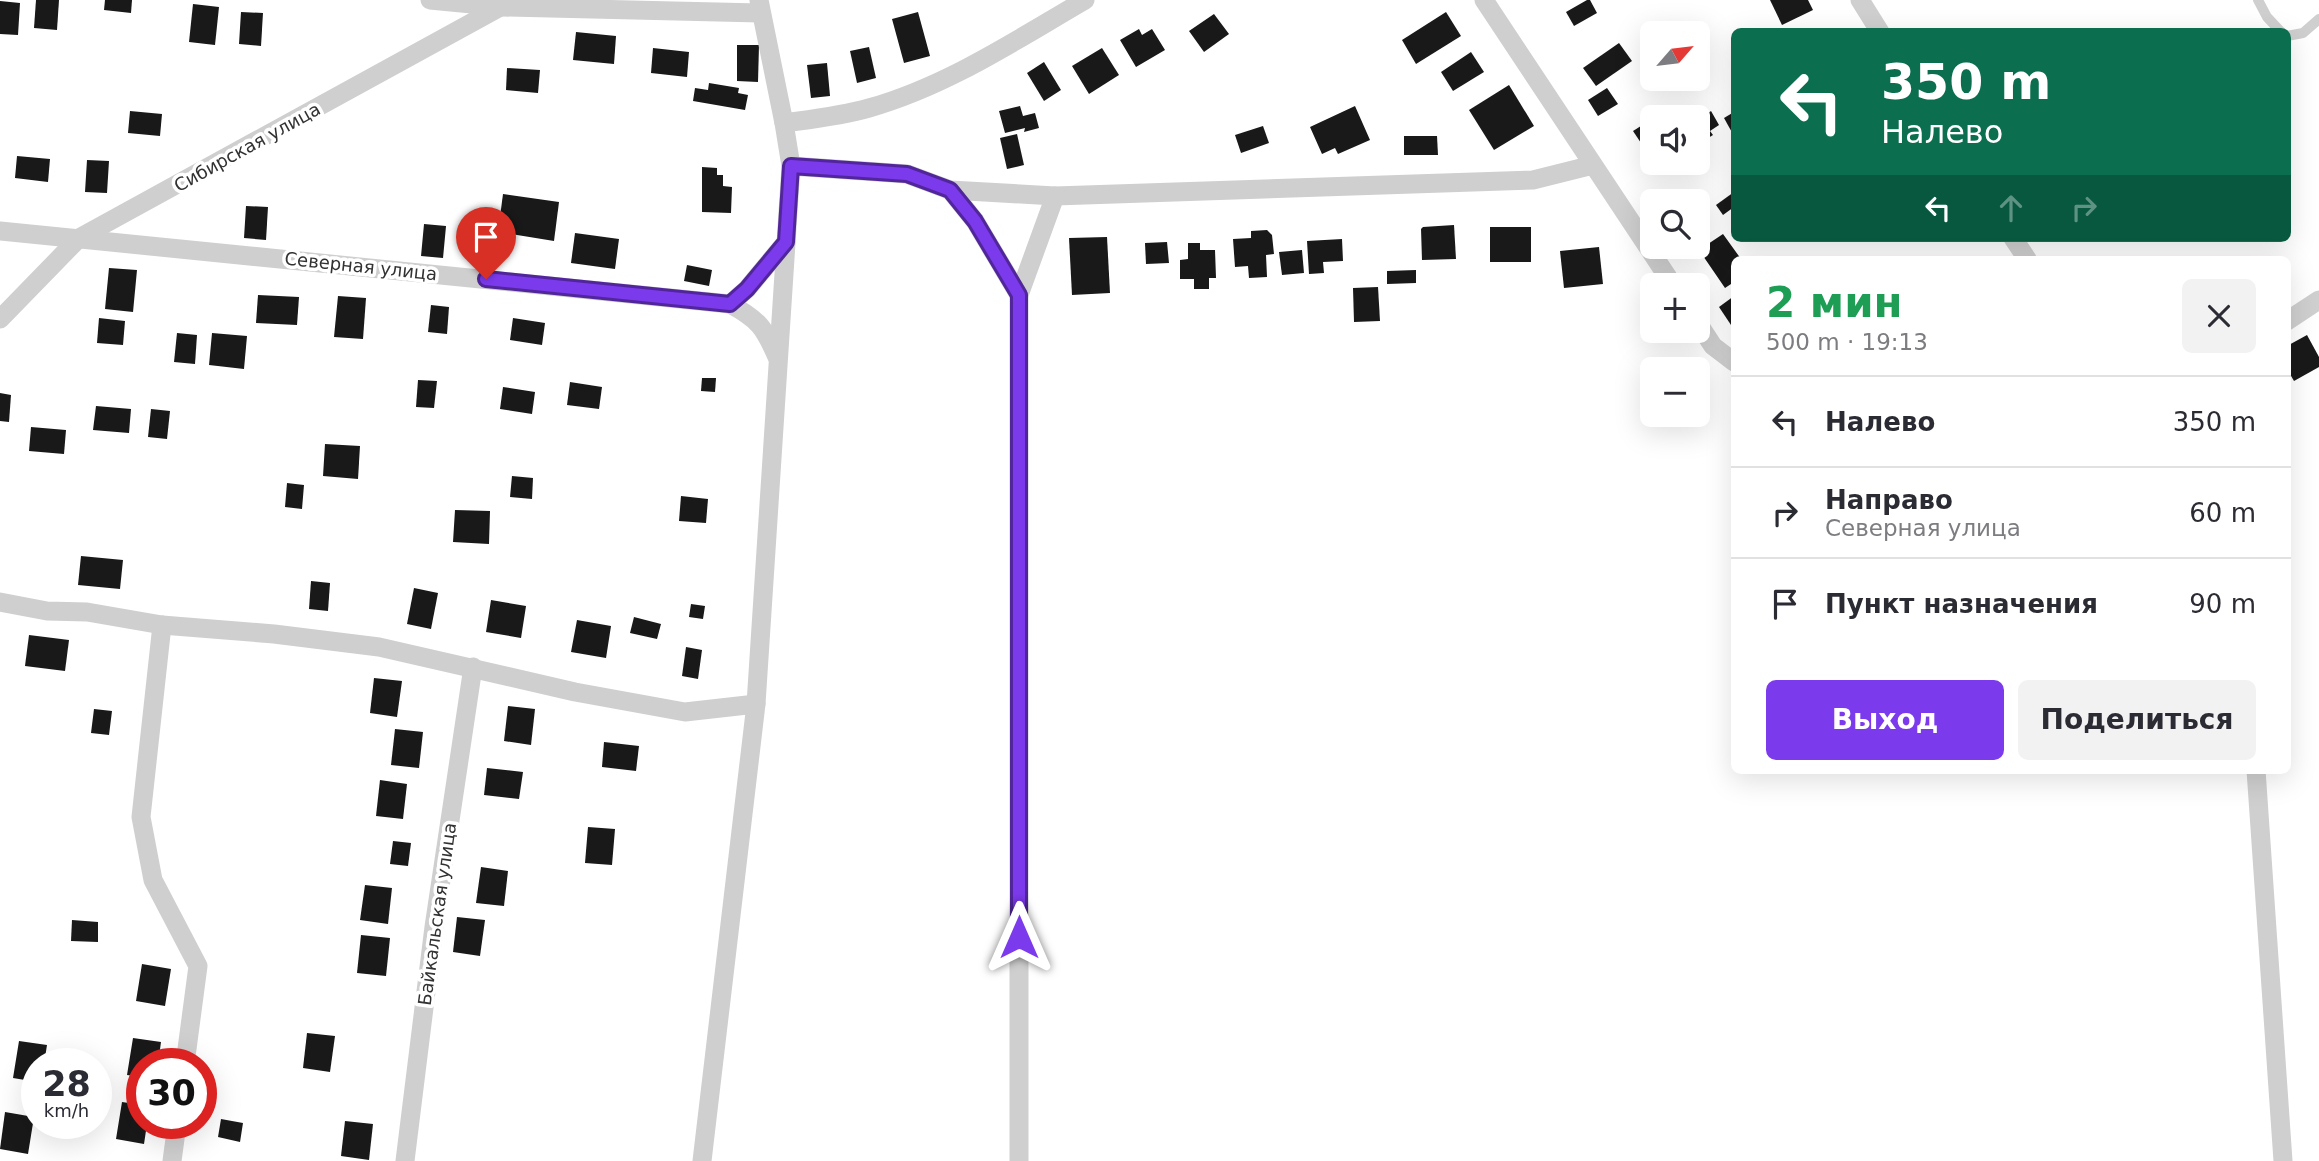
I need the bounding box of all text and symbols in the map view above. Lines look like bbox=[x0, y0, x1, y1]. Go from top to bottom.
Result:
north arrow bbox=[1640, 21, 1710, 91]
map controls bbox=[1640, 21, 1710, 427]
text: 350 m bbox=[1881, 54, 2051, 111]
icon: left bbox=[1766, 56, 1857, 147]
street label: Сибирская улица bbox=[170, 98, 324, 196]
button: sound bbox=[1640, 105, 1710, 175]
text: Налево bbox=[1881, 113, 2003, 151]
button: search bbox=[1640, 189, 1710, 259]
icon: left bbox=[1919, 189, 1957, 227]
icon: ahead bbox=[1992, 189, 2030, 227]
icon: right bbox=[2065, 189, 2103, 227]
pin bbox=[456, 207, 516, 279]
icon: arrive bbox=[467, 218, 505, 256]
street label: Северная улица bbox=[284, 248, 438, 284]
button: + bbox=[1640, 273, 1710, 343]
text: 2 мин bbox=[1766, 278, 1903, 327]
button: close bbox=[2182, 279, 2256, 353]
text: 500 m · 19:13 bbox=[1766, 329, 1928, 355]
button: − bbox=[1640, 357, 1710, 427]
icon: left bbox=[1766, 403, 1804, 441]
text: Налево bbox=[1825, 407, 1935, 437]
text: 350 m bbox=[2173, 407, 2256, 437]
text: Направо bbox=[1825, 485, 1953, 515]
icon: right bbox=[1766, 494, 1804, 532]
text: 60 m bbox=[2189, 498, 2256, 528]
text: Северная улица bbox=[1825, 515, 2021, 541]
icon: arrive bbox=[1766, 585, 1804, 623]
text: Пункт назначения bbox=[1825, 589, 2098, 619]
text: 90 m bbox=[2189, 589, 2256, 619]
button: Выход bbox=[1766, 680, 2004, 760]
button: Поделиться bbox=[2018, 680, 2256, 760]
street label: Байкальская улица bbox=[414, 821, 460, 1007]
position arrow bbox=[982, 900, 1056, 974]
speed limit sign: 30 bbox=[126, 1048, 217, 1139]
text: 28 bbox=[42, 1064, 91, 1104]
text: km/h bbox=[44, 1100, 89, 1121]

